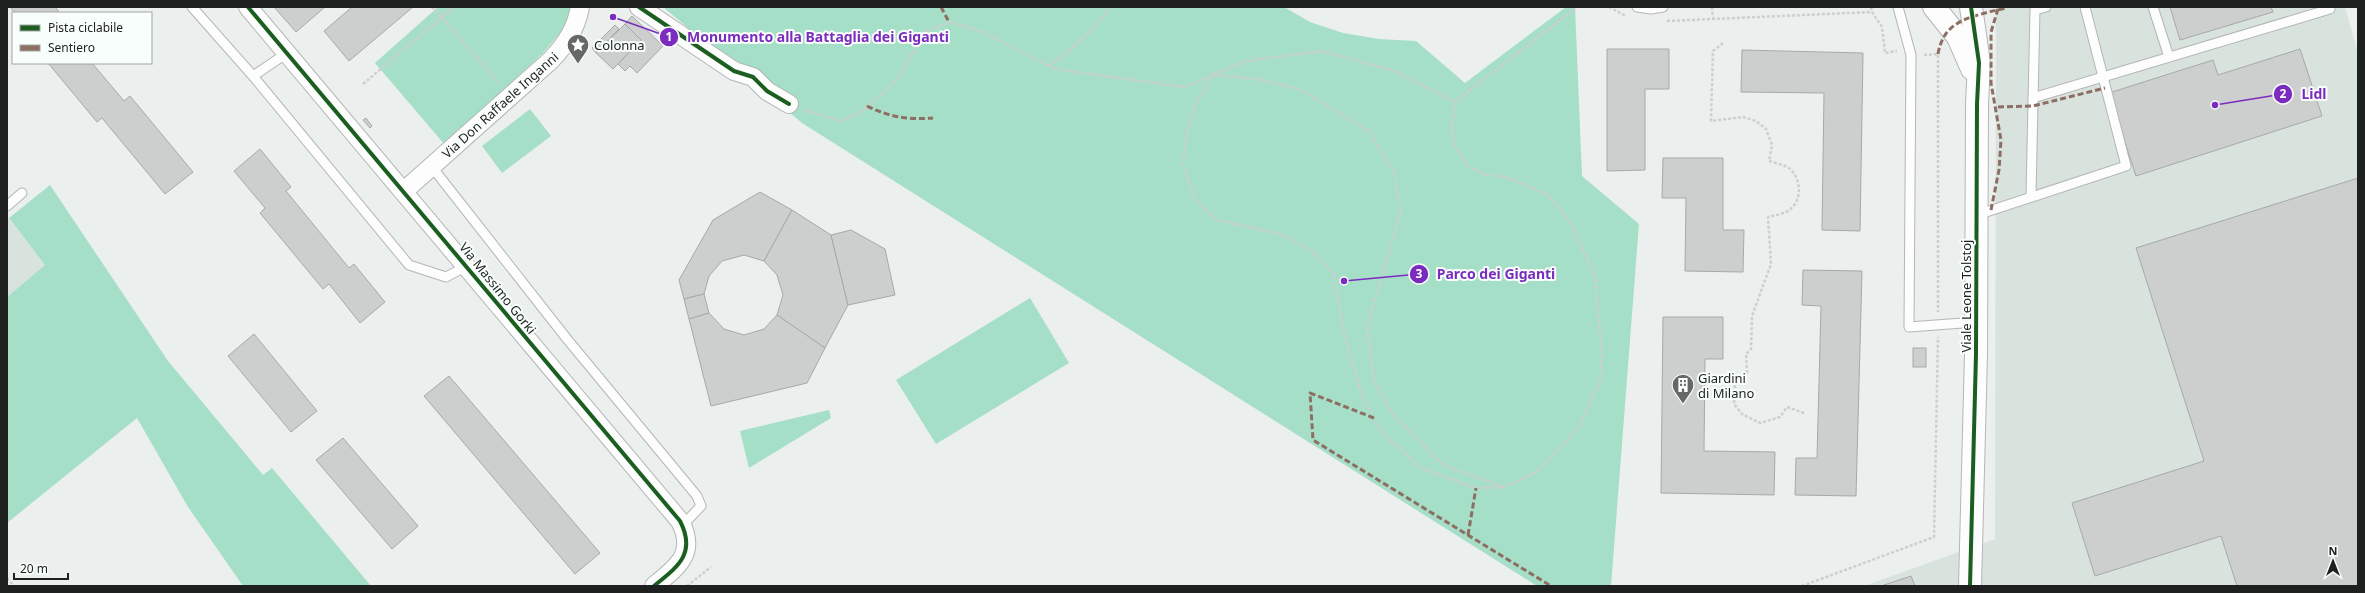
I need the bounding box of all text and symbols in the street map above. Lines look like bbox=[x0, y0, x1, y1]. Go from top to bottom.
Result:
legend bbox=[12, 12, 152, 64]
text: Pista ciclabile bbox=[48, 19, 123, 36]
callout: Monumento alla Battaglia dei Giganti bbox=[659, 24, 957, 50]
text: Monumento alla Battaglia dei Giganti bbox=[687, 27, 949, 46]
text: 1 bbox=[666, 28, 672, 45]
place icon: Colonna bbox=[565, 32, 591, 65]
place label: Colonna bbox=[594, 36, 645, 54]
text: Sentiero bbox=[48, 39, 95, 56]
street label: Via Don Raffaele Inganni bbox=[438, 48, 562, 162]
callout: Lidl bbox=[2273, 81, 2334, 107]
text: Lidl bbox=[2301, 84, 2327, 103]
text: 2 bbox=[2280, 85, 2287, 102]
street label: Via Massimo Gorki bbox=[455, 238, 541, 338]
street label: Viale Leone Tolstoj bbox=[1957, 240, 1975, 352]
callout: Parco dei Giganti bbox=[1409, 261, 1563, 287]
text: Parco dei Giganti bbox=[1437, 264, 1555, 283]
text: 3 bbox=[1416, 265, 1423, 282]
place label: Giardini di Milano bbox=[1698, 369, 1755, 402]
building icon: Giardini di Milano bbox=[1670, 372, 1696, 405]
north arrow bbox=[2313, 541, 2353, 581]
text: N bbox=[2329, 543, 2337, 558]
scale bar bbox=[14, 555, 68, 581]
text: 20 m bbox=[20, 560, 48, 577]

